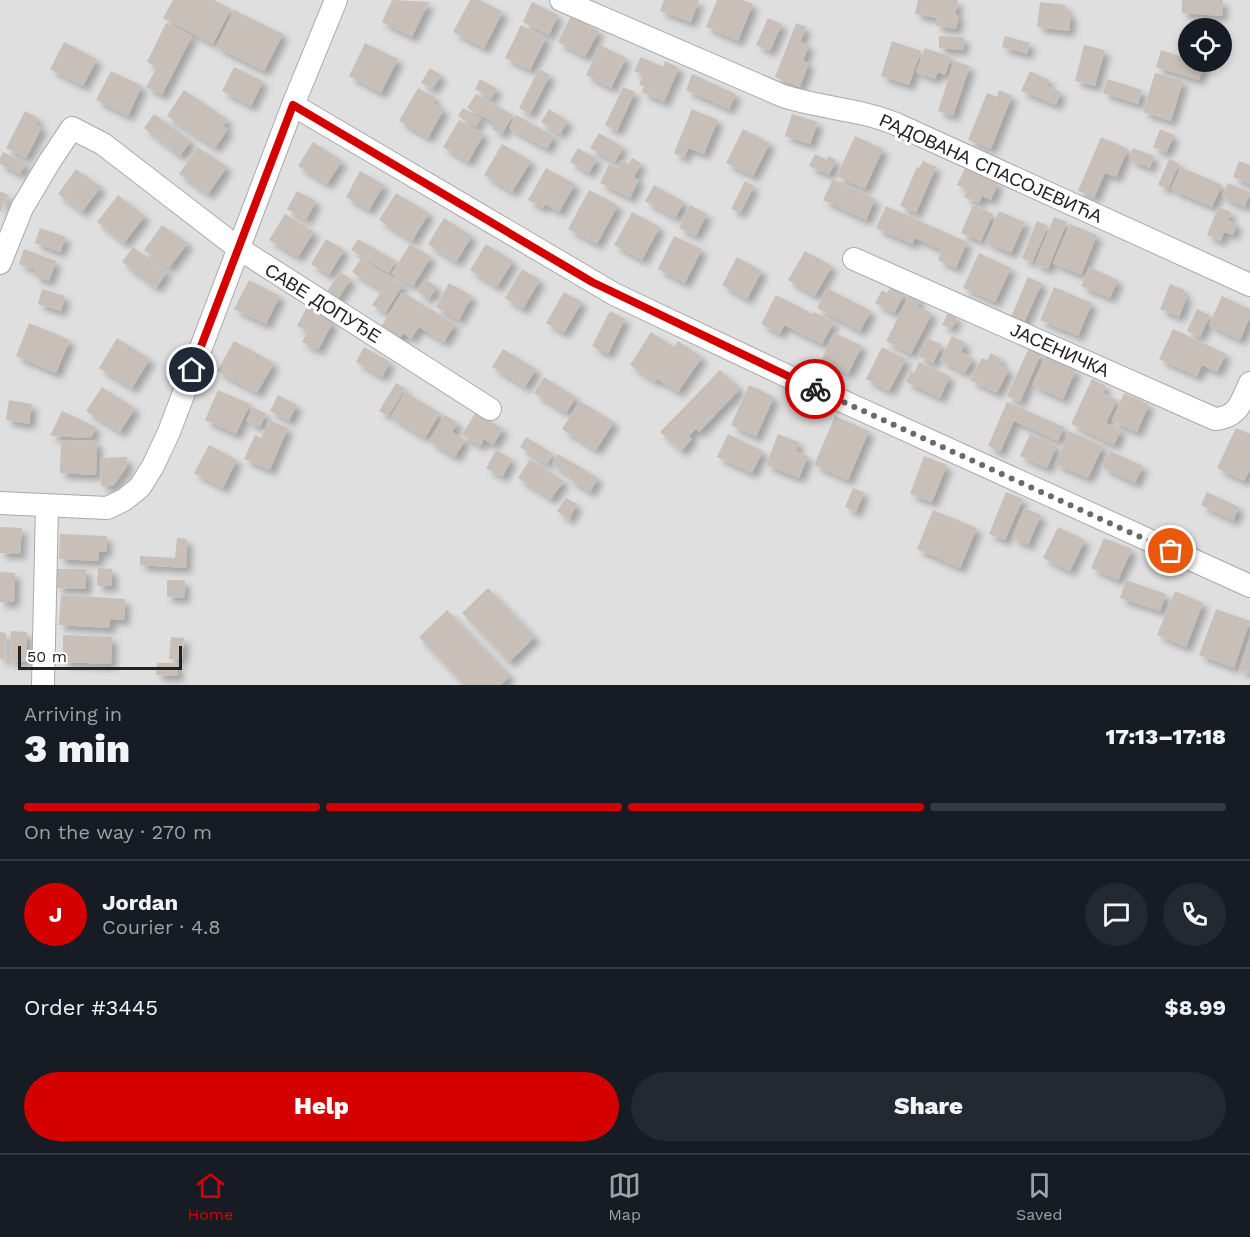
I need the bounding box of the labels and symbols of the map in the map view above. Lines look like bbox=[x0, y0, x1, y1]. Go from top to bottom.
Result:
street label: РАДОВАНА СПАСОЈЕВИЋА bbox=[876, 109, 1106, 227]
street label: САВЕ ДОПУЂЕ bbox=[261, 259, 385, 347]
street label: ЈАСЕНИЧКА bbox=[1007, 319, 1113, 381]
pin bbox=[166, 344, 217, 395]
courier bbox=[785, 359, 845, 419]
pin bbox=[1145, 525, 1196, 576]
scale bar bbox=[18, 643, 182, 670]

